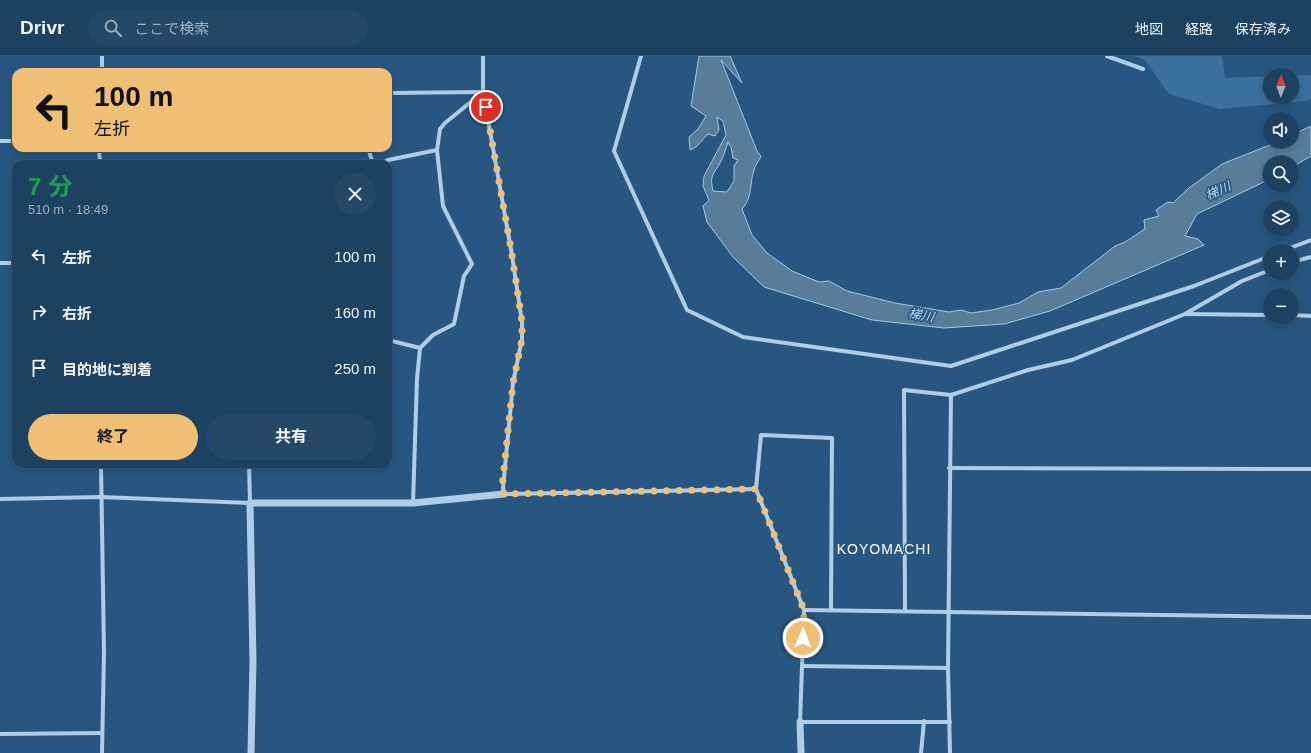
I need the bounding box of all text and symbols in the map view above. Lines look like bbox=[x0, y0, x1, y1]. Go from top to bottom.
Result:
search box bbox=[88, 10, 368, 46]
text: Drivr bbox=[20, 17, 64, 38]
icon: search bbox=[102, 17, 124, 39]
text: ここで検索 bbox=[134, 20, 209, 37]
text: 地図 bbox=[1135, 21, 1163, 37]
text: 経路 bbox=[1185, 21, 1213, 37]
text: 保存済み bbox=[1235, 21, 1291, 37]
north arrow bbox=[1263, 68, 1299, 104]
map controls bbox=[1263, 68, 1299, 324]
text: 100 m bbox=[94, 81, 173, 112]
icon: left bbox=[28, 84, 80, 136]
pin bbox=[469, 90, 503, 124]
icon: arrive bbox=[475, 96, 497, 118]
button: sound bbox=[1263, 112, 1299, 148]
text: 左折 bbox=[94, 119, 130, 139]
button: search bbox=[1263, 156, 1299, 192]
text: 7 分 bbox=[28, 173, 72, 200]
button: close bbox=[334, 173, 376, 215]
water label: 梯川 bbox=[1203, 178, 1235, 203]
button: layers bbox=[1263, 200, 1299, 236]
text: 510 m · 18:49 bbox=[28, 202, 108, 217]
button: + bbox=[1263, 244, 1299, 280]
icon: left bbox=[28, 245, 50, 267]
text: 100 m bbox=[334, 248, 376, 265]
text: 左折 bbox=[62, 249, 92, 266]
button: − bbox=[1263, 288, 1299, 324]
icon: right bbox=[28, 301, 50, 323]
text: 160 m bbox=[334, 304, 376, 321]
text: 右折 bbox=[62, 305, 92, 322]
water label: 梯川 bbox=[907, 305, 937, 325]
icon: arrive bbox=[28, 357, 50, 379]
text: 250 m bbox=[334, 360, 376, 377]
text: 目的地に到着 bbox=[62, 361, 152, 378]
button: 終了 bbox=[28, 414, 198, 460]
button: 共有 bbox=[206, 414, 376, 460]
district label: KOYOMACHI bbox=[837, 541, 931, 557]
position arrow bbox=[782, 617, 824, 659]

